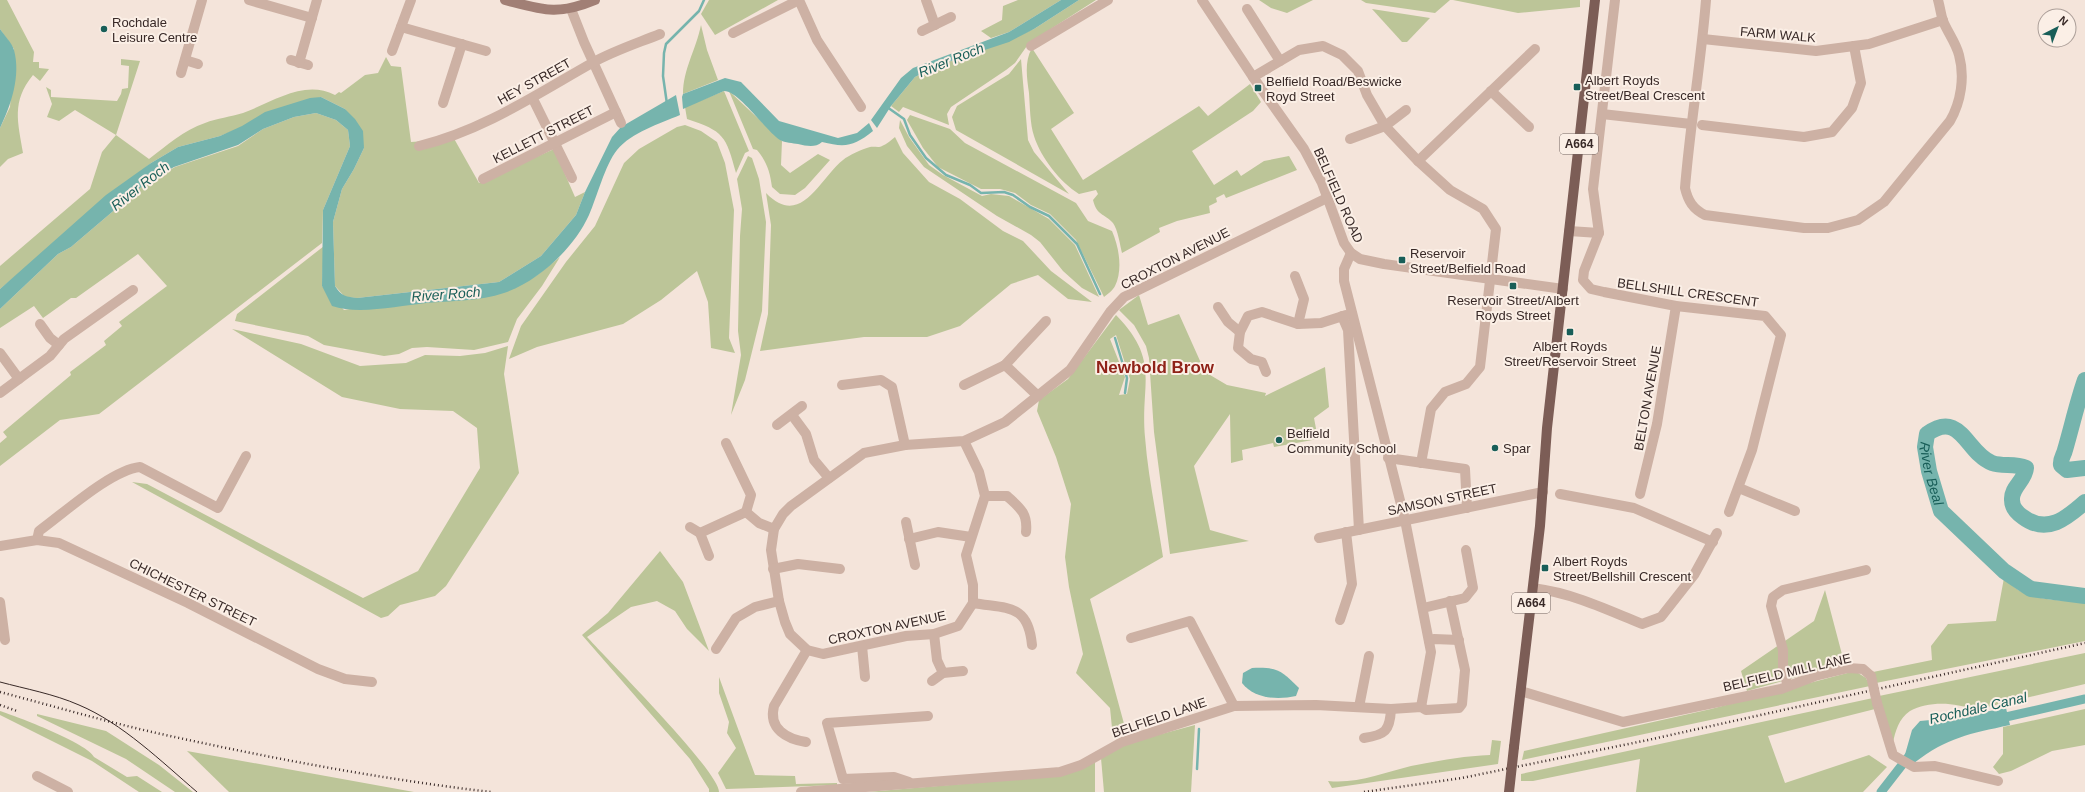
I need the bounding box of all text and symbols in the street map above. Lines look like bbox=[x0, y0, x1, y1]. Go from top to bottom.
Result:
north arrow bbox=[2037, 8, 2077, 48]
text: N bbox=[2057, 13, 2071, 28]
place label: Rochdale Leisure Centre bbox=[112, 15, 197, 45]
marker: Rochdale Leisure Centre bbox=[99, 24, 109, 34]
street label: FARM WALK bbox=[1739, 24, 1817, 45]
water label: River Roch bbox=[916, 40, 986, 80]
street label: HEY STREET bbox=[495, 55, 574, 108]
place label: Albert Royds Street/Beal Crescent bbox=[1585, 73, 1705, 103]
place label: Belfield Road/Beswicke Royd Street bbox=[1266, 74, 1402, 104]
marker: Albert Royds Street/Beal Crescent bbox=[1572, 82, 1582, 92]
marker: Belfield Road/Beswicke Royd Street bbox=[1253, 83, 1263, 93]
street label: KELLETT STREET bbox=[490, 103, 596, 166]
road number: A664 bbox=[1560, 134, 1598, 154]
street label: BELFIELD ROAD bbox=[1311, 145, 1366, 245]
water label: River Roch bbox=[108, 158, 172, 214]
street label: CROXTON AVENUE bbox=[1118, 224, 1232, 292]
place label: Reservoir Street/Belfield Road bbox=[1410, 246, 1526, 276]
marker: Reservoir Street/Belfield Road bbox=[1397, 255, 1407, 265]
street label: BELLSHILL CRESCENT bbox=[1616, 275, 1760, 310]
marker: Reservoir Street/Albert Royds Street bbox=[1508, 281, 1518, 291]
water label: River Roch bbox=[411, 284, 481, 304]
place label: Reservoir Street/Albert Royds Street bbox=[1447, 293, 1579, 323]
marker: Albert Royds Street/Reservoir Street bbox=[1565, 327, 1575, 337]
place label: Albert Royds Street/Reservoir Street bbox=[1504, 339, 1636, 369]
street label: BELTON AVENUE bbox=[1631, 344, 1664, 452]
district label: Newbold Brow bbox=[1096, 358, 1215, 377]
place label: Belfield Community School bbox=[1287, 426, 1396, 456]
marker: Belfield Community School bbox=[1274, 435, 1284, 445]
place label: Spar bbox=[1503, 441, 1531, 456]
water label: River Beal bbox=[1916, 441, 1947, 508]
marker: Spar bbox=[1490, 443, 1500, 453]
street label: SAMSON STREET bbox=[1386, 481, 1498, 518]
place label: Albert Royds Street/Bellshill Crescent bbox=[1553, 554, 1691, 584]
street label: CHICHESTER STREET bbox=[127, 555, 259, 630]
marker: Albert Royds Street/Bellshill Crescent bbox=[1540, 563, 1550, 573]
road number: A664 bbox=[1512, 593, 1550, 613]
street label: CROXTON AVENUE bbox=[827, 608, 948, 647]
street label: BELFIELD MILL LANE bbox=[1722, 650, 1853, 695]
water label: Rochdale Canal bbox=[1928, 689, 2029, 727]
street label: BELFIELD LANE bbox=[1110, 694, 1209, 741]

